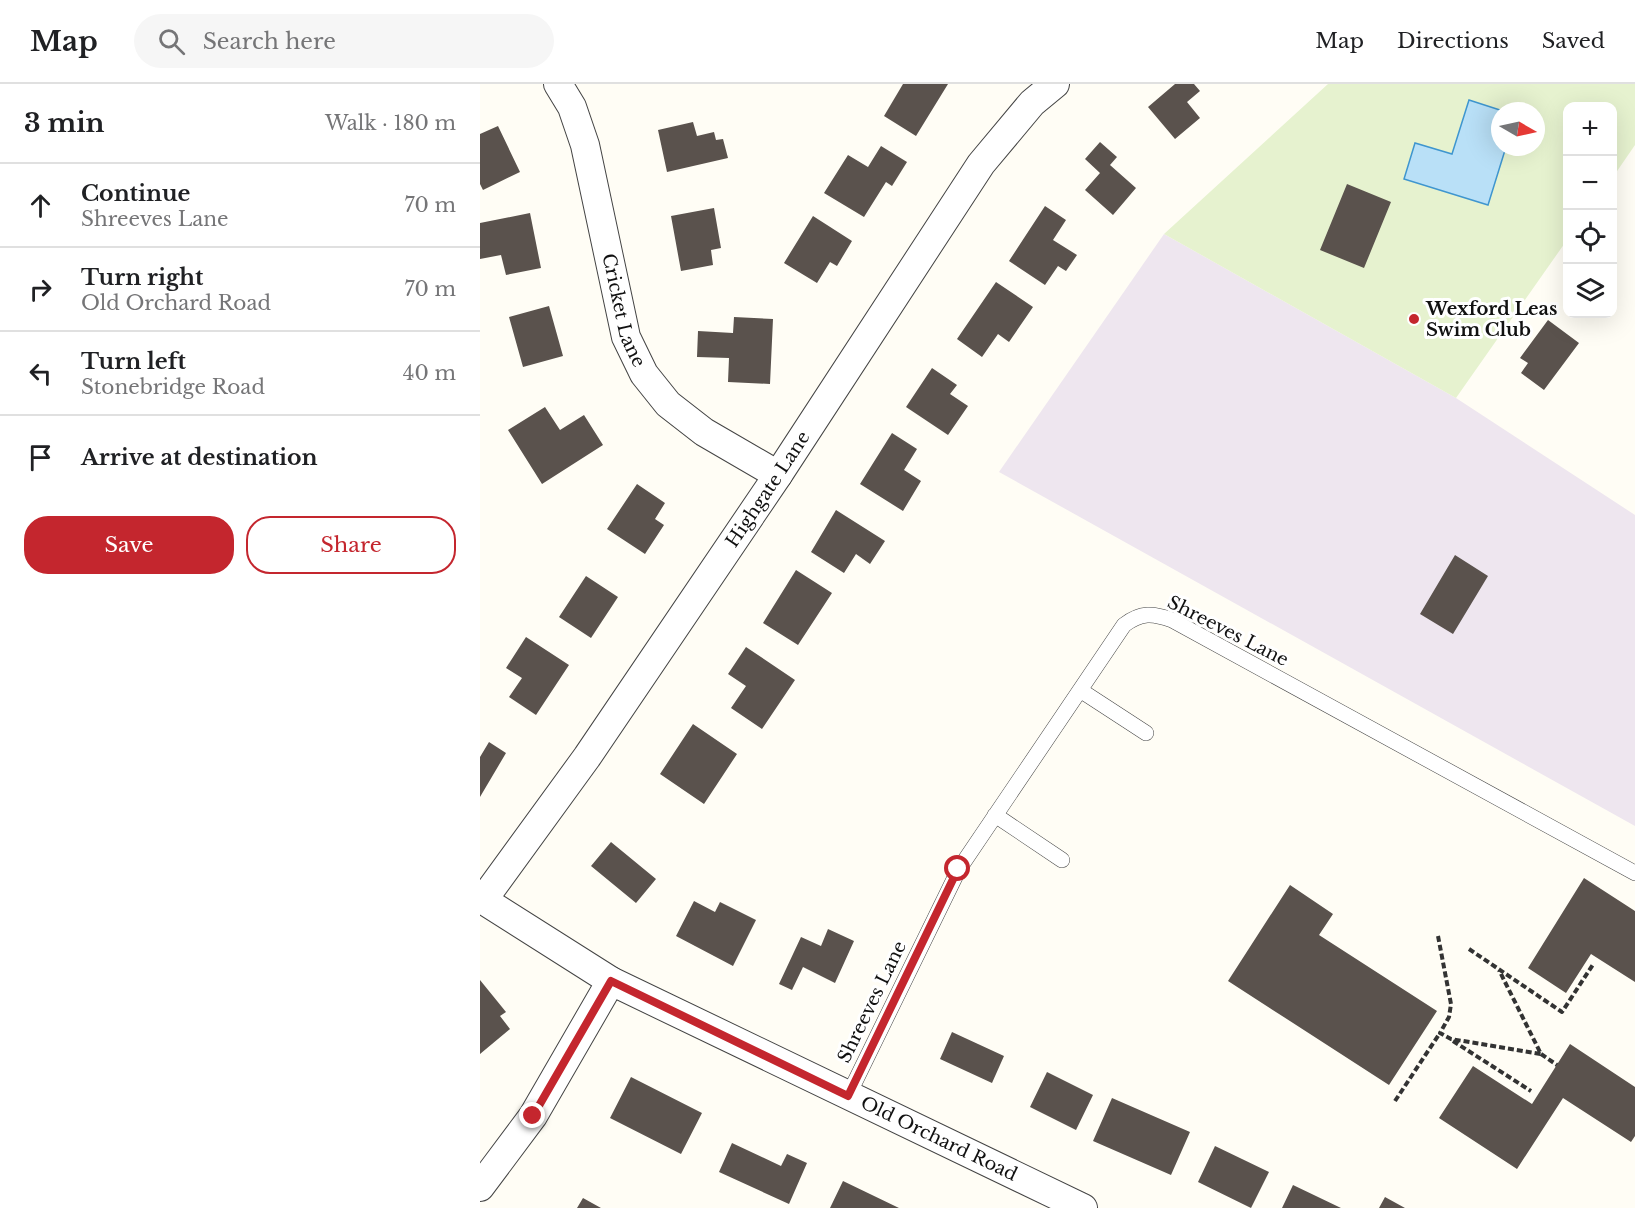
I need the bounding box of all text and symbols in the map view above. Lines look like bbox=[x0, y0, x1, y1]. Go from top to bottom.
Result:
search box bbox=[134, 14, 554, 68]
text: Map bbox=[30, 24, 98, 59]
icon: search bbox=[155, 25, 188, 58]
text: Search here bbox=[203, 28, 336, 55]
text: Map bbox=[1315, 28, 1364, 54]
text: Directions bbox=[1397, 28, 1509, 54]
text: Saved bbox=[1542, 28, 1605, 54]
north arrow bbox=[1491, 102, 1545, 156]
map controls bbox=[1563, 102, 1617, 318]
button: + bbox=[1563, 102, 1617, 156]
text: 3 min bbox=[24, 107, 105, 139]
text: Walk · 180 m bbox=[325, 111, 456, 135]
button: − bbox=[1563, 156, 1617, 210]
text: Continue bbox=[81, 180, 190, 207]
icon: ahead bbox=[24, 189, 57, 222]
text: 70 m bbox=[404, 193, 456, 217]
text: Shreeves Lane bbox=[81, 207, 229, 231]
button: locate bbox=[1563, 210, 1617, 264]
street label: Cricket Lane bbox=[597, 251, 650, 371]
text: Turn right bbox=[81, 264, 203, 291]
button: layers bbox=[1563, 264, 1617, 318]
icon: right bbox=[24, 273, 57, 306]
text: 70 m bbox=[404, 277, 456, 301]
text: Old Orchard Road bbox=[81, 291, 271, 315]
place label: Wexford Leas Swim Club bbox=[1425, 298, 1557, 341]
marker: Wexford Leas Swim Club bbox=[1407, 312, 1421, 326]
text: Turn left bbox=[81, 348, 186, 375]
icon: left bbox=[24, 357, 57, 390]
text: 40 m bbox=[403, 361, 456, 385]
text: Stonebridge Road bbox=[81, 375, 265, 399]
street label: Highgate Lane bbox=[721, 427, 815, 551]
icon: arrive bbox=[24, 441, 57, 474]
text: Arrive at destination bbox=[81, 444, 318, 471]
button: Save bbox=[24, 516, 234, 574]
button: Share bbox=[246, 516, 456, 574]
street label: Shreeves Lane bbox=[1164, 591, 1292, 671]
route start bbox=[944, 855, 970, 881]
street label: Shreeves Lane bbox=[833, 937, 911, 1067]
street label: Old Orchard Road bbox=[857, 1092, 1021, 1186]
route end bbox=[519, 1102, 545, 1128]

